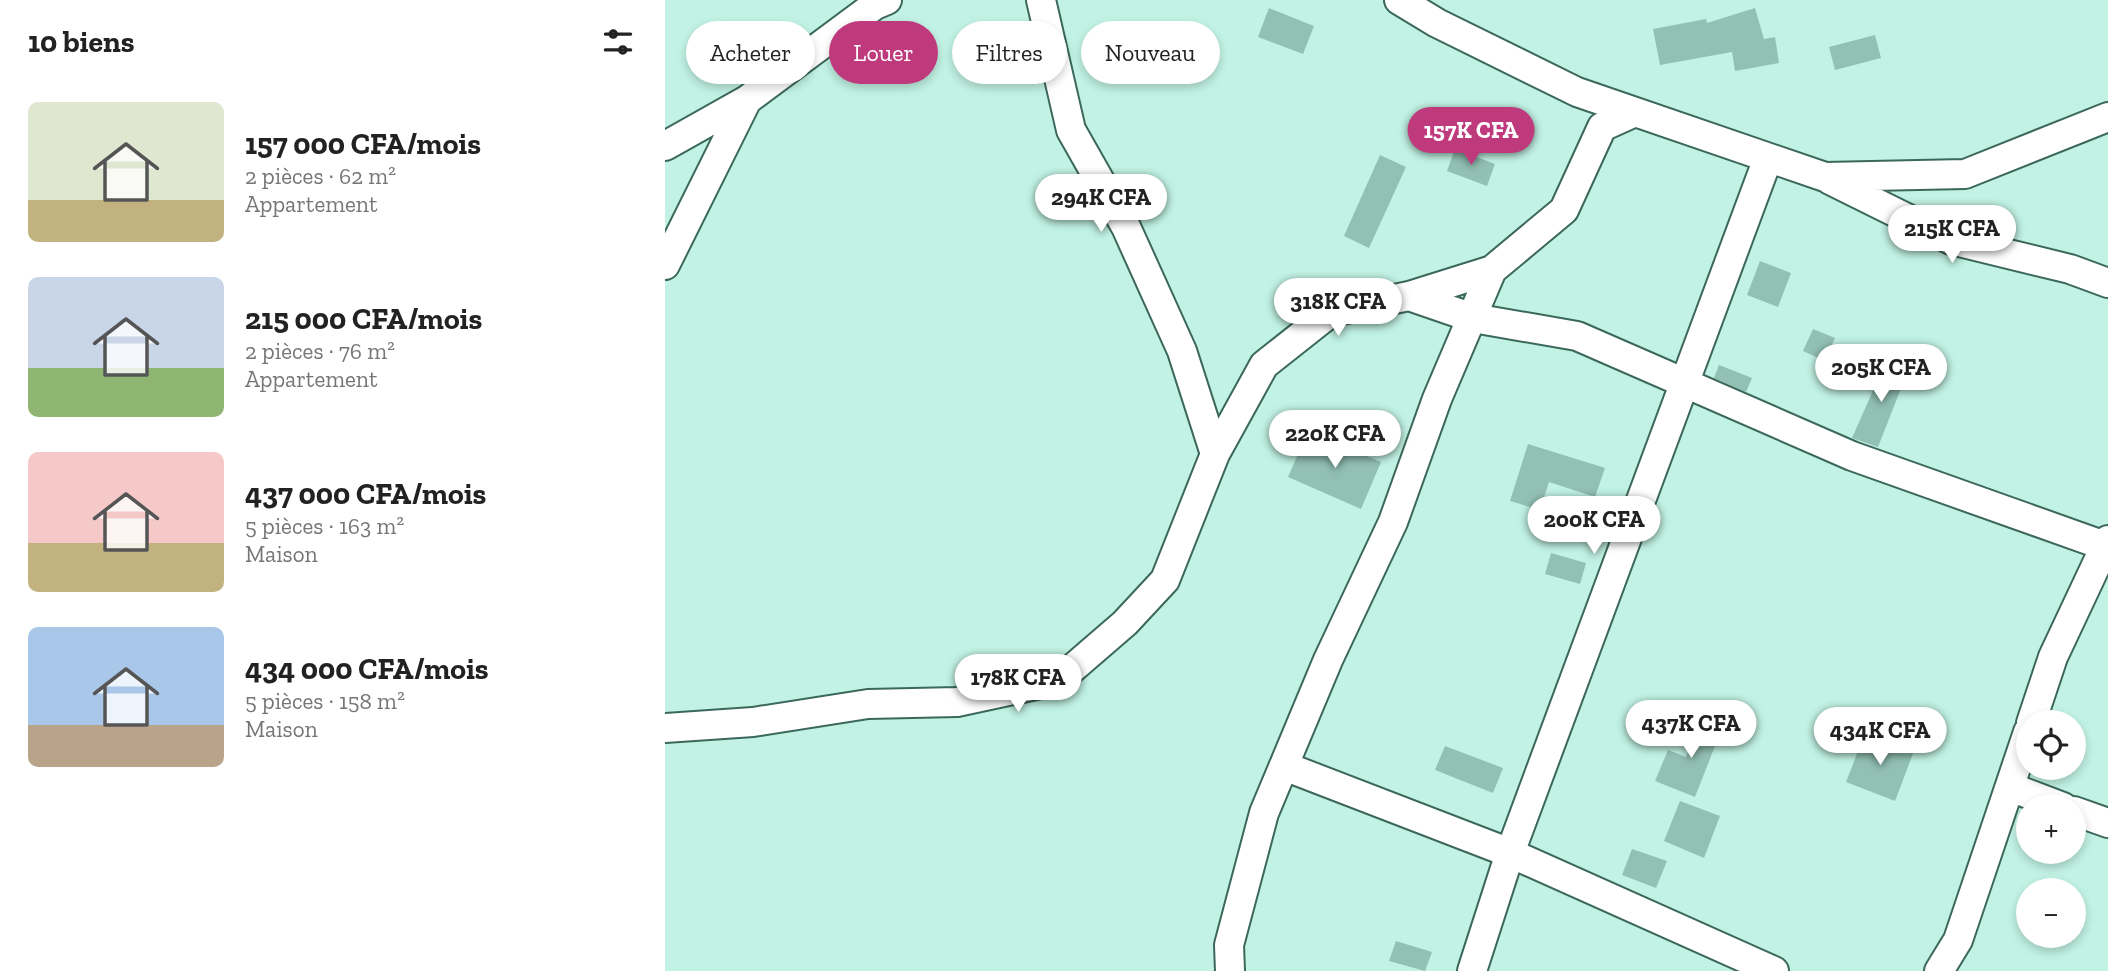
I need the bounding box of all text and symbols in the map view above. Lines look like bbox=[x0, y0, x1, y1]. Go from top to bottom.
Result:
chip: Acheter bbox=[686, 21, 815, 84]
chip: Louer bbox=[829, 21, 938, 84]
chip: Filtres bbox=[952, 21, 1067, 84]
chip: Nouveau bbox=[1081, 21, 1220, 84]
icon: filters bbox=[599, 23, 637, 61]
text: 10 biens bbox=[28, 24, 135, 60]
pin: 157K CFA bbox=[1399, 108, 1543, 167]
text: 157K CFA bbox=[1424, 116, 1518, 144]
text: 157 000 CFA/mois bbox=[245, 126, 481, 162]
icon: home bbox=[84, 130, 168, 214]
text: 2 pièces · 62 m² bbox=[245, 162, 396, 190]
pin: 294K CFA bbox=[1029, 174, 1173, 234]
text: 294K CFA bbox=[1051, 183, 1151, 211]
text: Appartement bbox=[245, 190, 378, 218]
pin: 215K CFA bbox=[1880, 205, 2024, 265]
text: 215K CFA bbox=[1904, 214, 2000, 242]
pin: 318K CFA bbox=[1266, 278, 1410, 338]
text: 318K CFA bbox=[1290, 287, 1386, 315]
text: 215 000 CFA/mois bbox=[245, 301, 482, 337]
icon: home bbox=[84, 305, 168, 389]
text: 2 pièces · 76 m² bbox=[245, 337, 395, 365]
pin: 205K CFA bbox=[1809, 344, 1953, 404]
text: 205K CFA bbox=[1831, 353, 1931, 381]
text: Appartement bbox=[245, 365, 378, 393]
pin: 220K CFA bbox=[1263, 410, 1407, 470]
text: 220K CFA bbox=[1285, 419, 1385, 447]
text: 437 000 CFA/mois bbox=[245, 476, 486, 512]
icon: home bbox=[84, 480, 168, 564]
pin: 200K CFA bbox=[1522, 496, 1666, 556]
text: 200K CFA bbox=[1544, 505, 1645, 533]
text: 5 pièces · 163 m² bbox=[245, 512, 404, 540]
text: Maison bbox=[245, 540, 318, 568]
text: 434 000 CFA/mois bbox=[245, 651, 489, 687]
pin: 178K CFA bbox=[946, 654, 1090, 714]
icon: home bbox=[84, 655, 168, 739]
text: 178K CFA bbox=[971, 663, 1065, 691]
text: 5 pièces · 158 m² bbox=[245, 687, 405, 715]
pin: 437K CFA bbox=[1619, 700, 1763, 760]
pin: 434K CFA bbox=[1808, 708, 1952, 767]
text: 437K CFA bbox=[1642, 709, 1740, 737]
map controls bbox=[2016, 710, 2086, 948]
button: locate bbox=[2016, 710, 2086, 780]
text: Maison bbox=[245, 715, 318, 743]
text: 434K CFA bbox=[1830, 716, 1930, 744]
button: + bbox=[2016, 794, 2086, 864]
button: − bbox=[2016, 878, 2086, 948]

